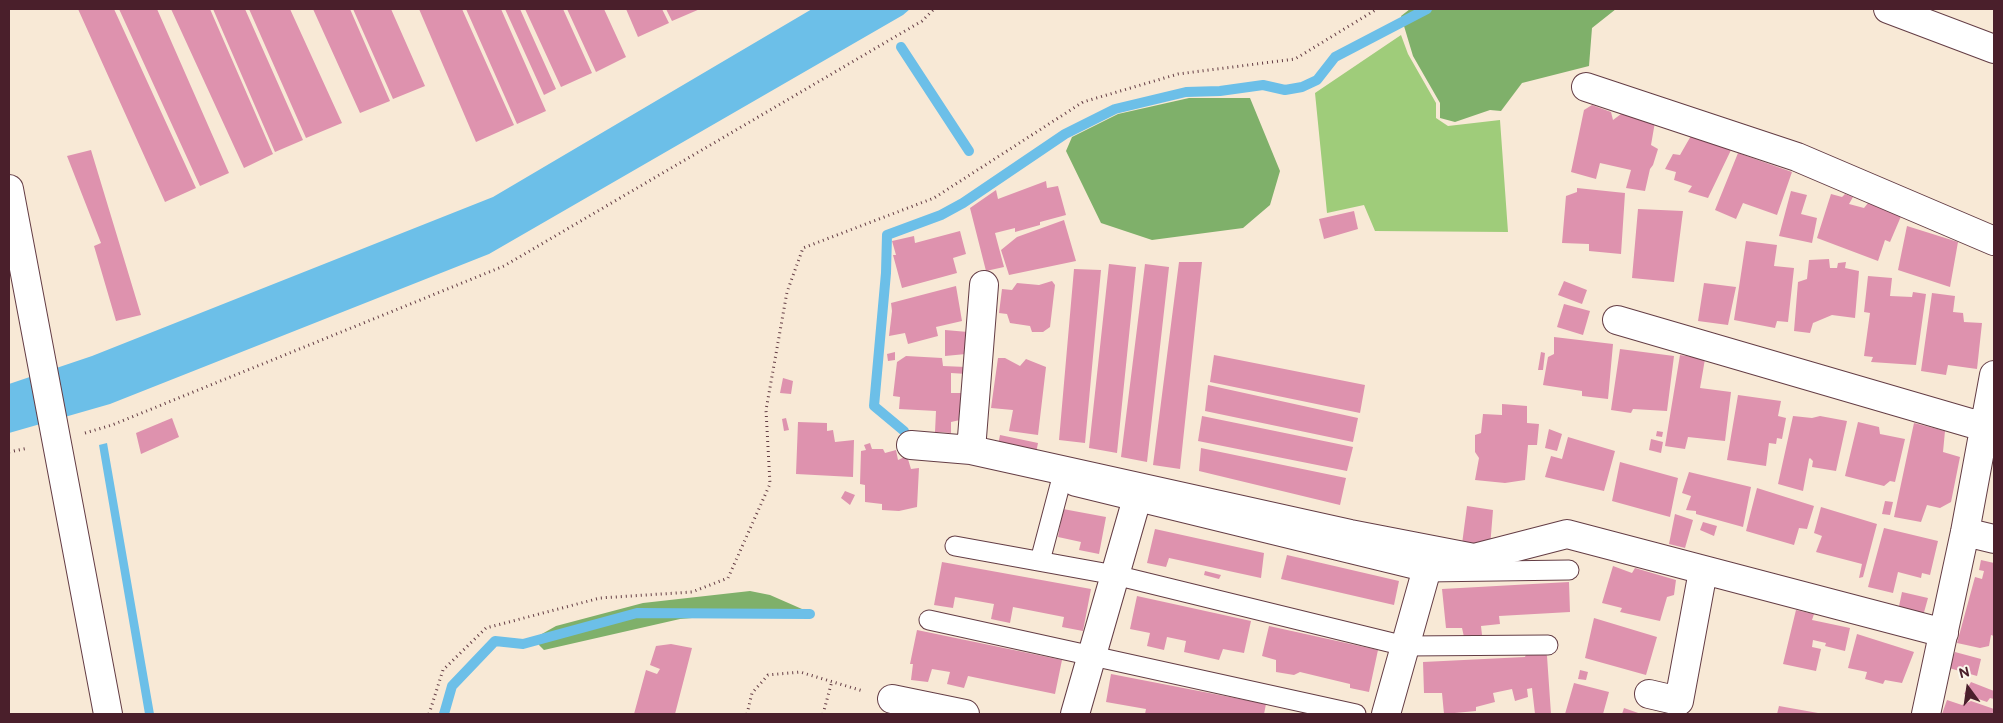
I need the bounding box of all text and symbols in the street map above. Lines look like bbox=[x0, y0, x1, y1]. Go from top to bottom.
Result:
north arrow bbox=[1943, 663, 1993, 713]
text: N bbox=[1957, 663, 1971, 682]

